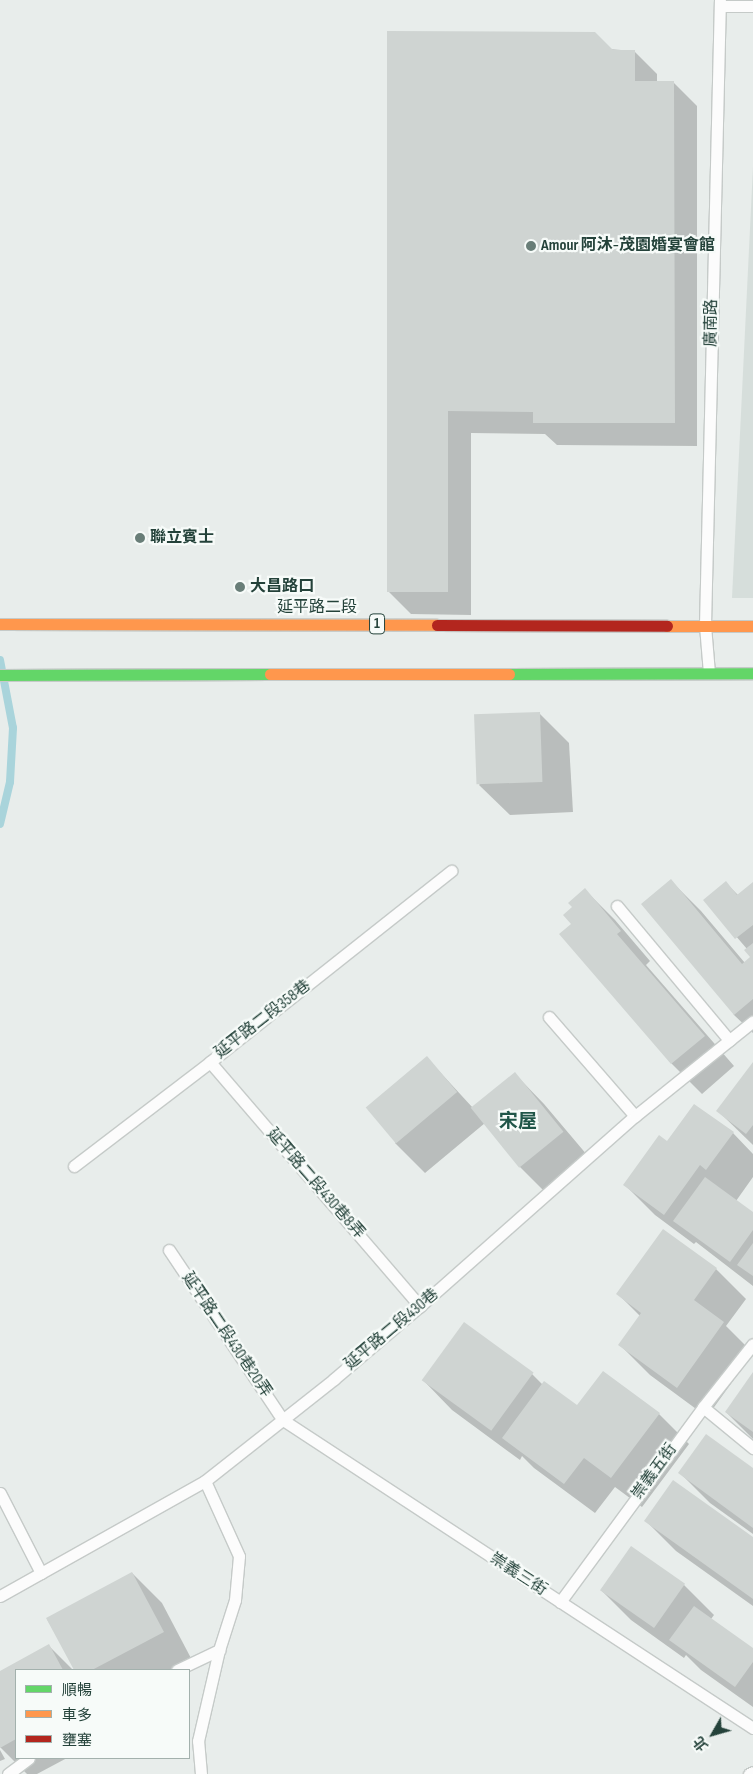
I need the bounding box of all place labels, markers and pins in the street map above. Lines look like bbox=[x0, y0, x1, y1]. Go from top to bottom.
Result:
place label: Amour 阿沐-茂園婚宴會館 bbox=[541, 236, 715, 256]
marker: Amour 阿沐-茂園婚宴會館 bbox=[525, 240, 537, 252]
place label: 聯立賓士 bbox=[150, 528, 214, 548]
marker: 聯立賓士 bbox=[134, 532, 146, 544]
place label: 大昌路口 bbox=[250, 577, 314, 597]
marker: 大昌路口 bbox=[234, 581, 246, 593]

